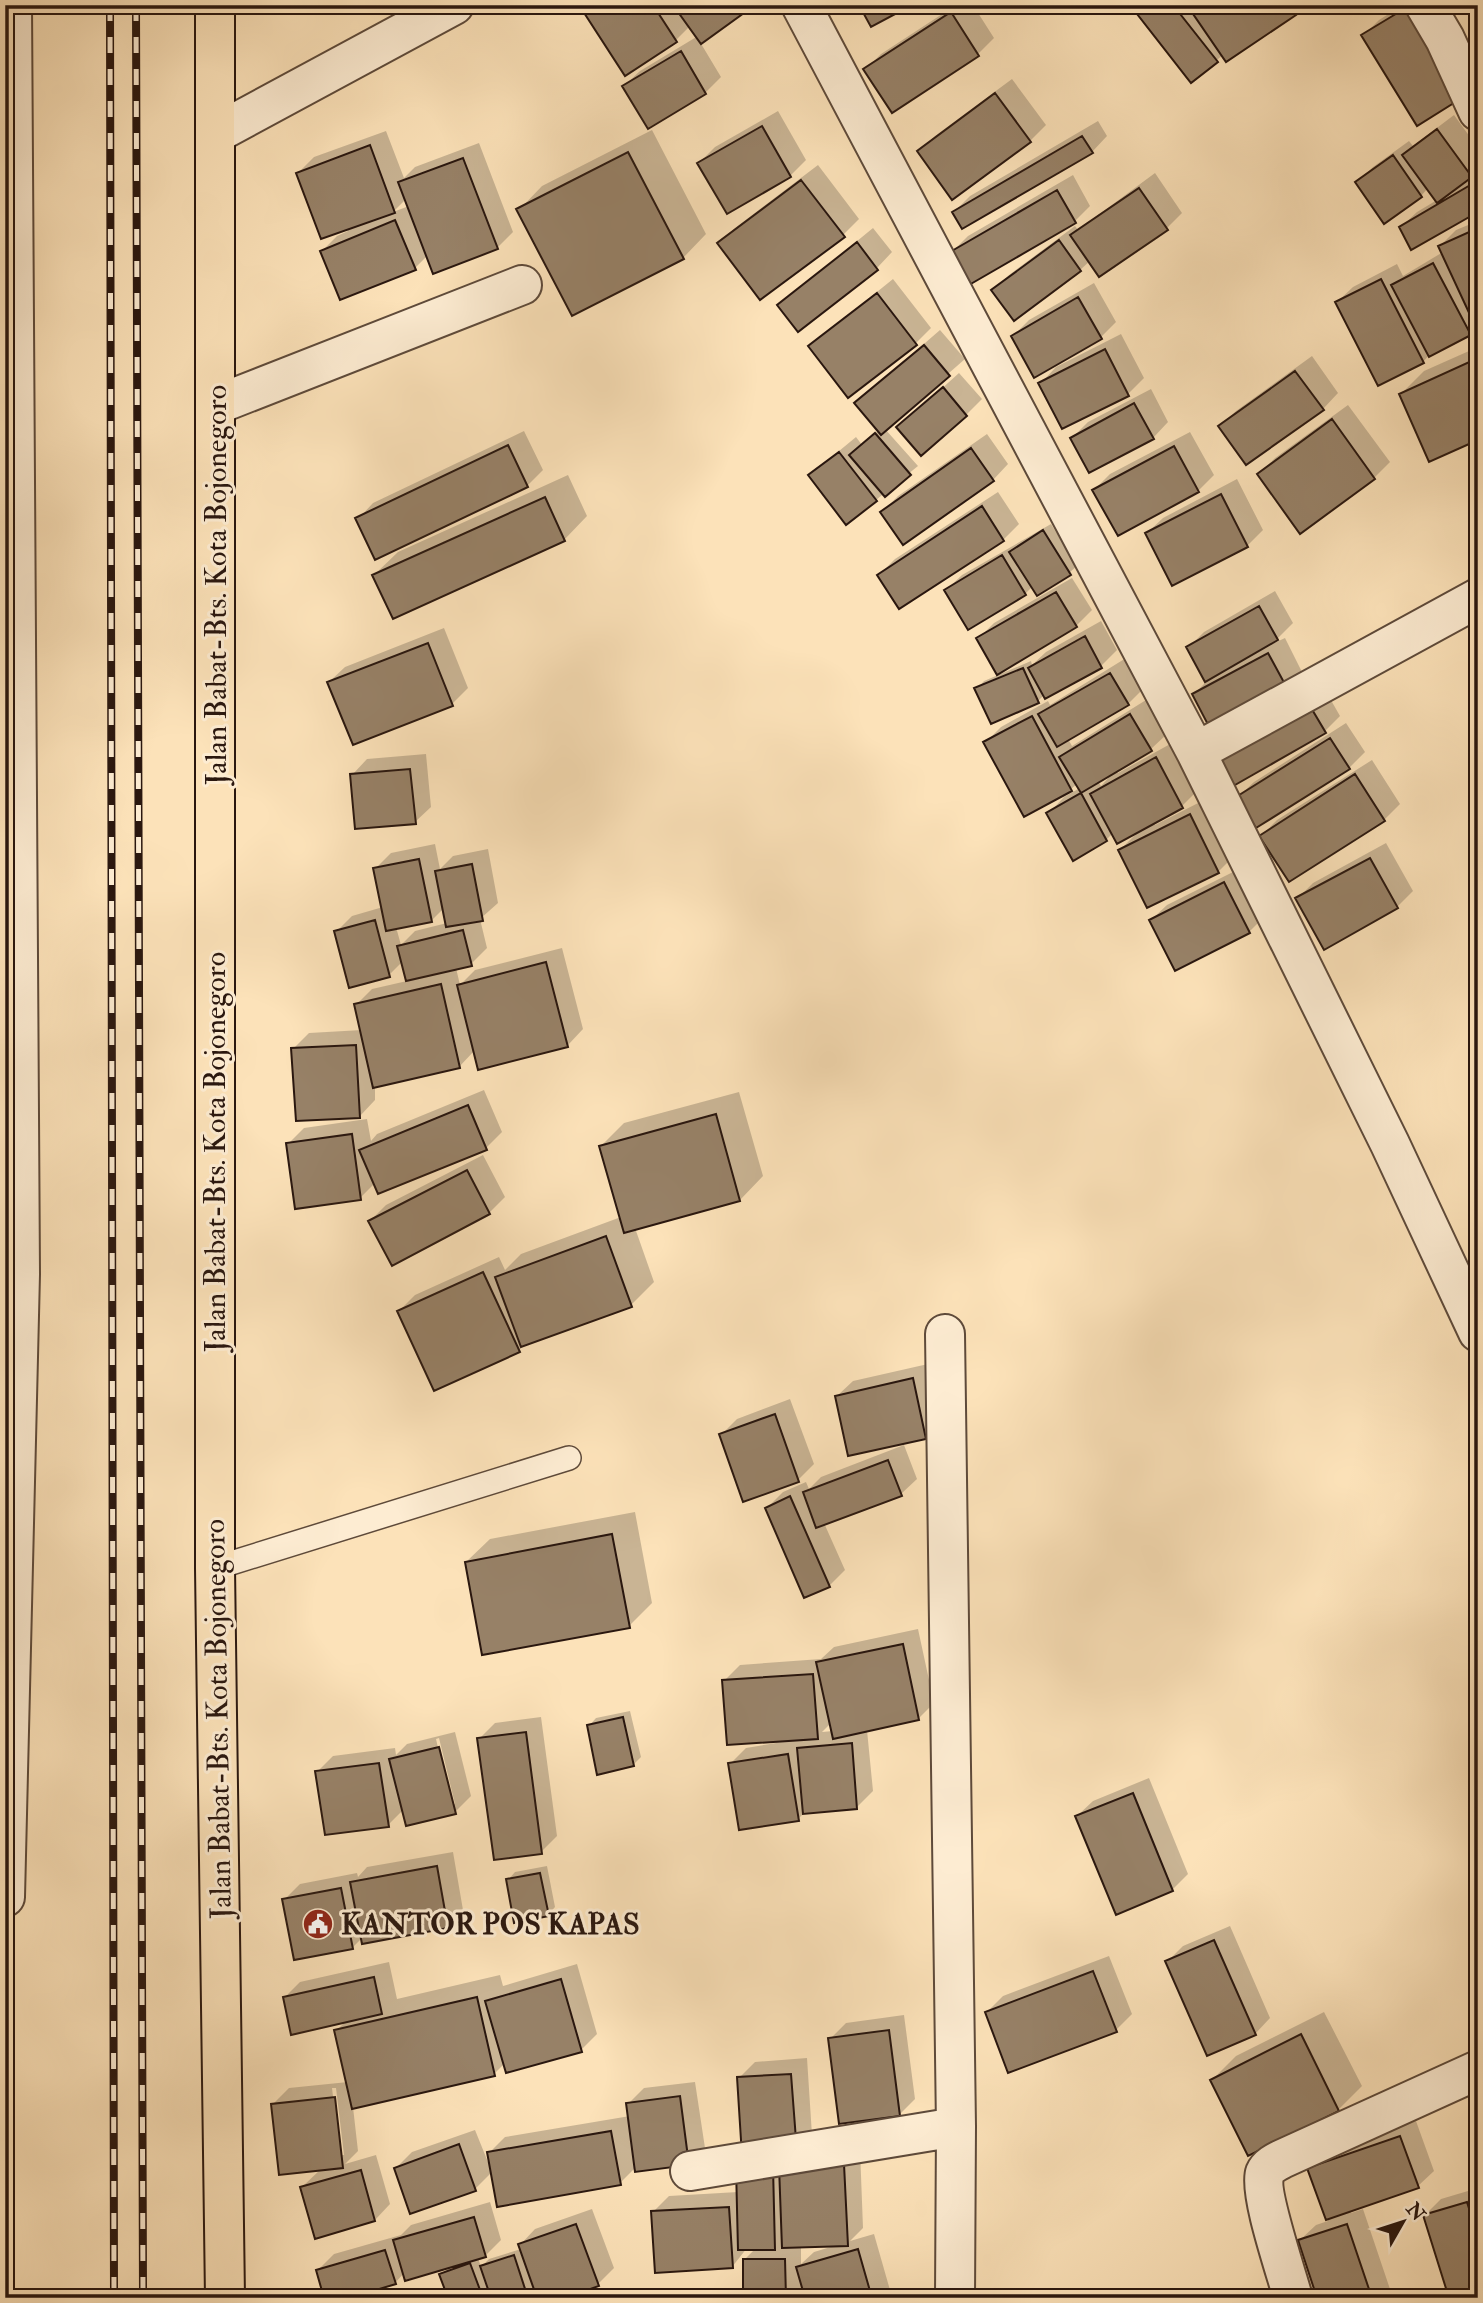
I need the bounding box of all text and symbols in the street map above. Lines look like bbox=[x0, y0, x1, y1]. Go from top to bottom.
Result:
street label: Jalan Babat-Bts. Kota Bojonegoro bbox=[198, 385, 235, 786]
street label: Jalan Babat-Bts. Kota Bojonegoro bbox=[197, 952, 234, 1353]
street label: Jalan Babat-Bts. Kota Bojonegoro bbox=[196, 1519, 240, 1920]
place label: KANTOR POS KAPAS bbox=[341, 1906, 640, 1943]
public building icon: KANTOR POS KAPAS bbox=[301, 1907, 335, 1941]
north arrow bbox=[1368, 2188, 1438, 2258]
text: N bbox=[1400, 2197, 1431, 2227]

